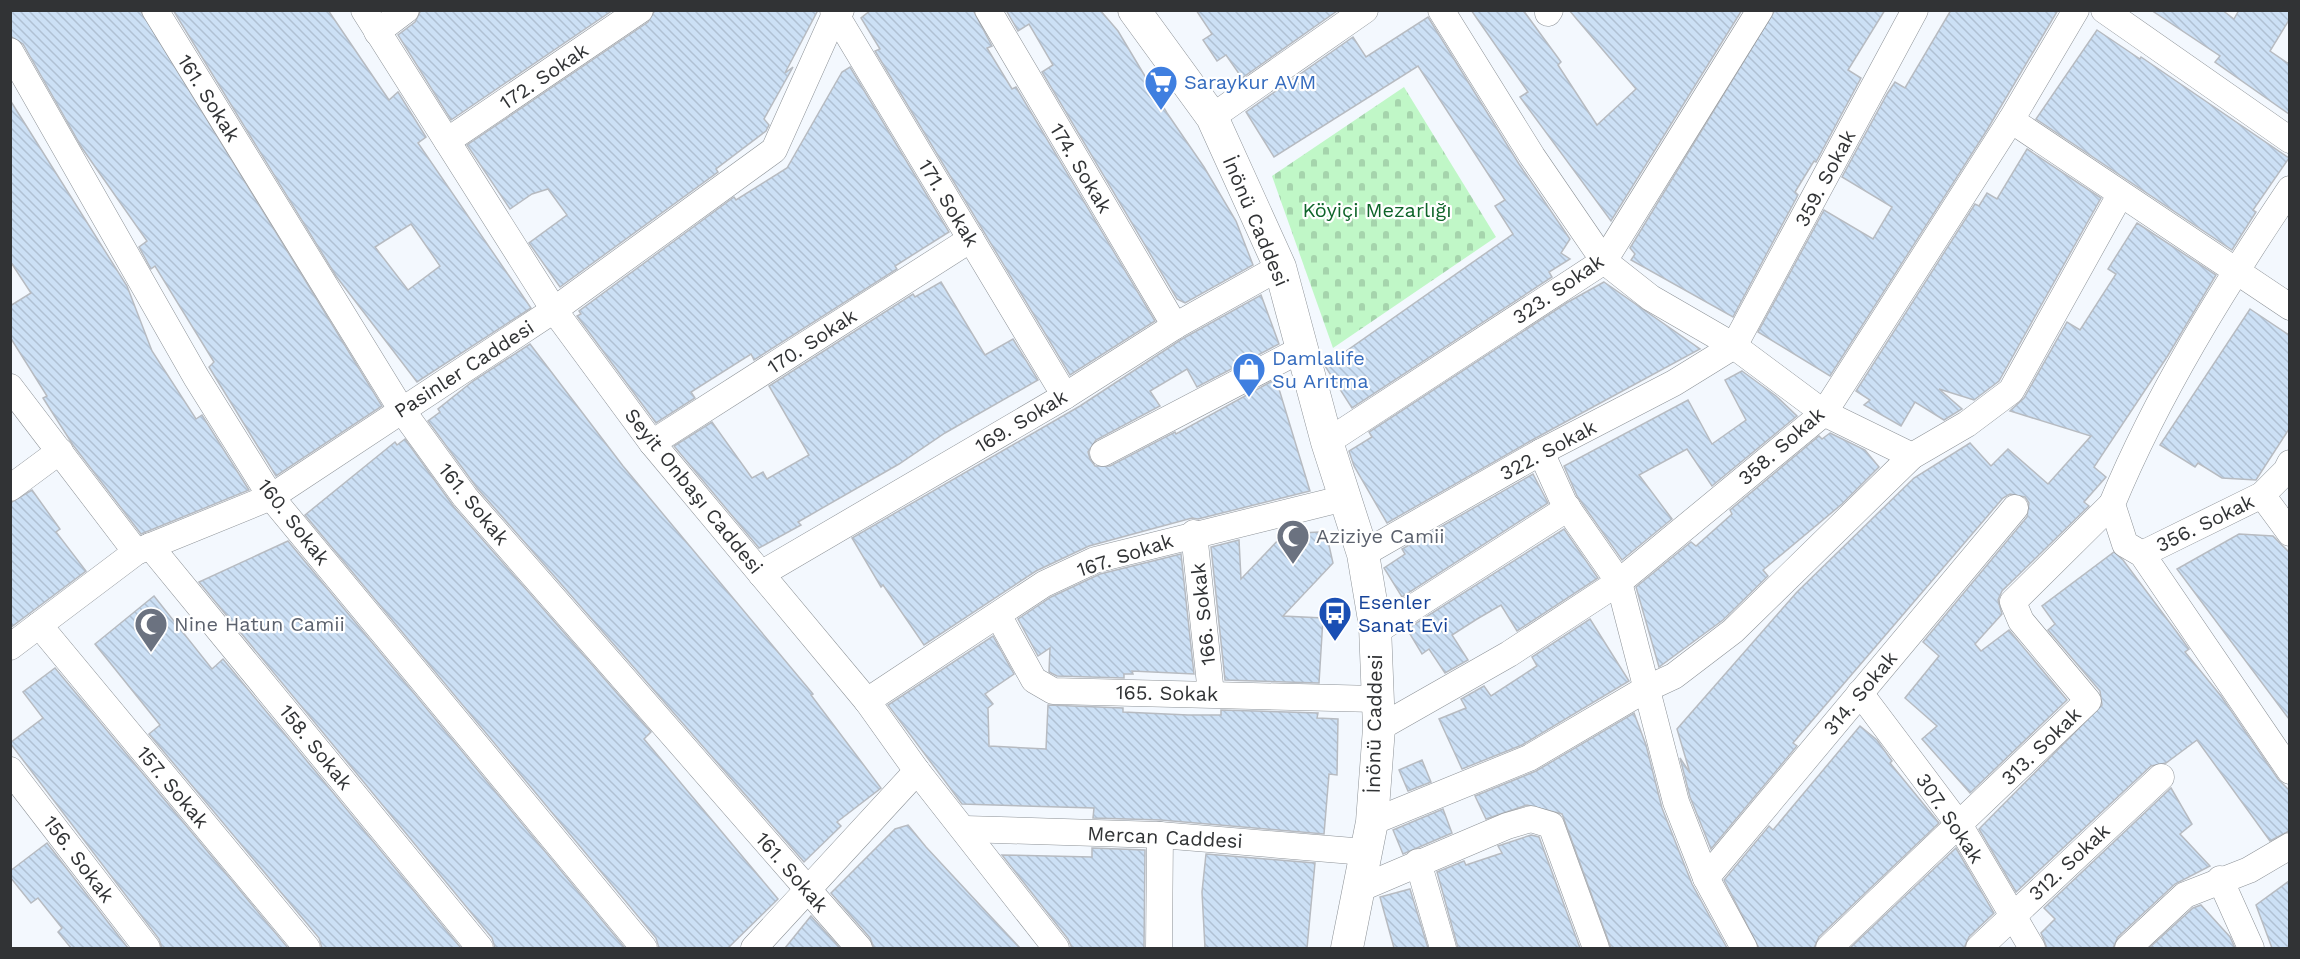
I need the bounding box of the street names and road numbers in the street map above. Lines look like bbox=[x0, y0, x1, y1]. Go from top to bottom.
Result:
street label: 172. Sokak bbox=[495, 38, 593, 114]
street label: 161. Sokak bbox=[173, 50, 245, 146]
street label: 174. Sokak bbox=[1045, 119, 1117, 217]
street label: 359. Sokak bbox=[1789, 126, 1861, 230]
street label: İnönü Caddesi bbox=[1218, 152, 1294, 290]
street label: 171. Sokak bbox=[914, 155, 984, 251]
street label: 323. Sokak bbox=[1508, 249, 1608, 329]
street label: 170. Sokak bbox=[763, 303, 861, 379]
street label: Pasinler Caddesi bbox=[390, 315, 538, 423]
street label: 169. Sokak bbox=[971, 384, 1071, 458]
street label: 358. Sokak bbox=[1733, 402, 1829, 490]
street label: Seyit Onbaşı Caddesi bbox=[620, 403, 768, 579]
street label: 322. Sokak bbox=[1496, 415, 1600, 485]
street label: 161. Sokak bbox=[434, 458, 514, 550]
street label: 160. Sokak bbox=[253, 474, 335, 570]
street label: 356. Sokak bbox=[2152, 489, 2258, 557]
street label: 167. Sokak bbox=[1074, 528, 1176, 582]
street label: 166. Sokak bbox=[1186, 562, 1220, 666]
street label: 314. Sokak bbox=[1818, 646, 1902, 740]
street label: İnönü Caddesi bbox=[1361, 654, 1387, 794]
street label: 165. Sokak bbox=[1116, 680, 1218, 706]
street label: 158. Sokak bbox=[274, 700, 358, 794]
street label: 313. Sokak bbox=[1996, 702, 2086, 790]
street label: 157. Sokak bbox=[132, 741, 214, 833]
street label: 307. Sokak bbox=[1911, 768, 1989, 868]
street label: 156. Sokak bbox=[39, 811, 119, 907]
street label: 312. Sokak bbox=[2024, 818, 2114, 906]
street label: Mercan Caddesi bbox=[1087, 821, 1243, 853]
street label: 161. Sokak bbox=[751, 827, 833, 917]

